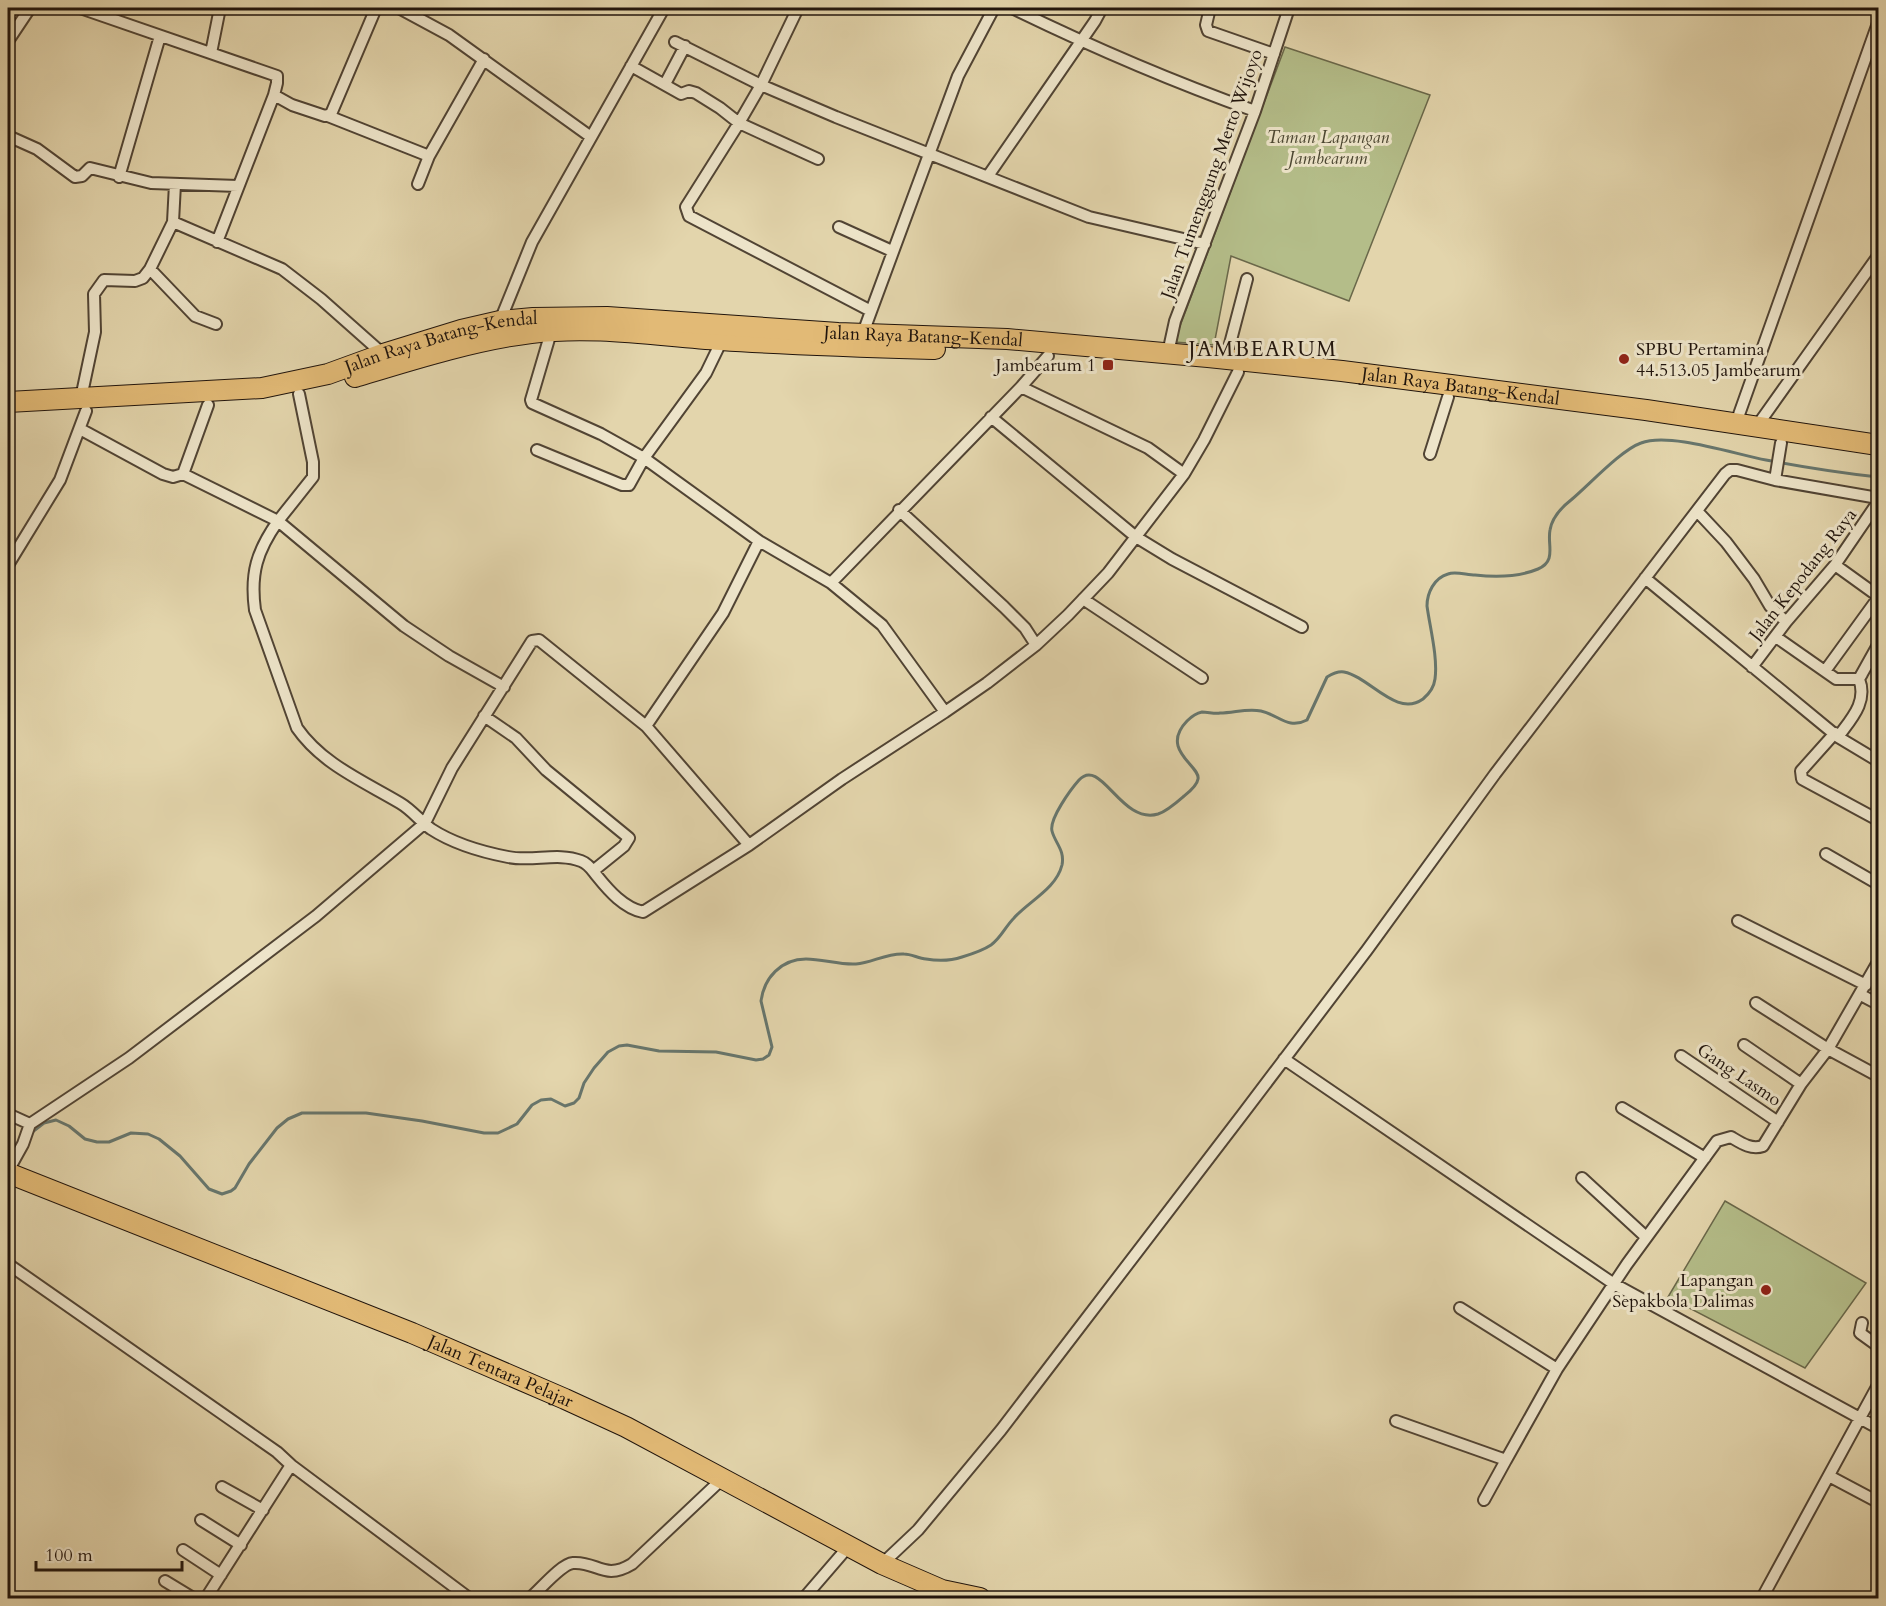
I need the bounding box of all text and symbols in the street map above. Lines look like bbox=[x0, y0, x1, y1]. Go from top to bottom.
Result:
street label: Jalan Tumenggung Merto Wijoyo bbox=[1154, 45, 1269, 305]
park label: Taman Lapangan Jambearum bbox=[1267, 125, 1389, 171]
street label: Jalan Raya Batang-Kendal bbox=[338, 305, 538, 380]
street label: Jalan Raya Batang-Kendal bbox=[820, 319, 1024, 353]
district label: JAMBEARUM bbox=[1186, 335, 1337, 364]
place label: SPBU Pertamina 44.513.05 Jambearum bbox=[1636, 337, 1802, 383]
marker: SPBU Pertamina 44.513.05 Jambearum bbox=[1617, 352, 1631, 366]
place label: Jambearum 1 bbox=[993, 353, 1096, 378]
marker: Jambearum 1 bbox=[1101, 358, 1115, 372]
street label: Jalan Raya Batang-Kendal bbox=[1357, 361, 1562, 411]
street label: Jalan Kepodang Raya bbox=[1741, 503, 1863, 649]
street label: Gang Lasmo bbox=[1692, 1038, 1786, 1113]
place label: Lapangan Sepakbola Dalimas bbox=[1612, 1268, 1755, 1314]
marker: Lapangan Sepakbola Dalimas bbox=[1759, 1283, 1773, 1297]
street label: Jalan Tentara Pelajar bbox=[421, 1328, 578, 1414]
scale bar bbox=[36, 1534, 182, 1572]
text: 100 m bbox=[45, 1543, 93, 1568]

